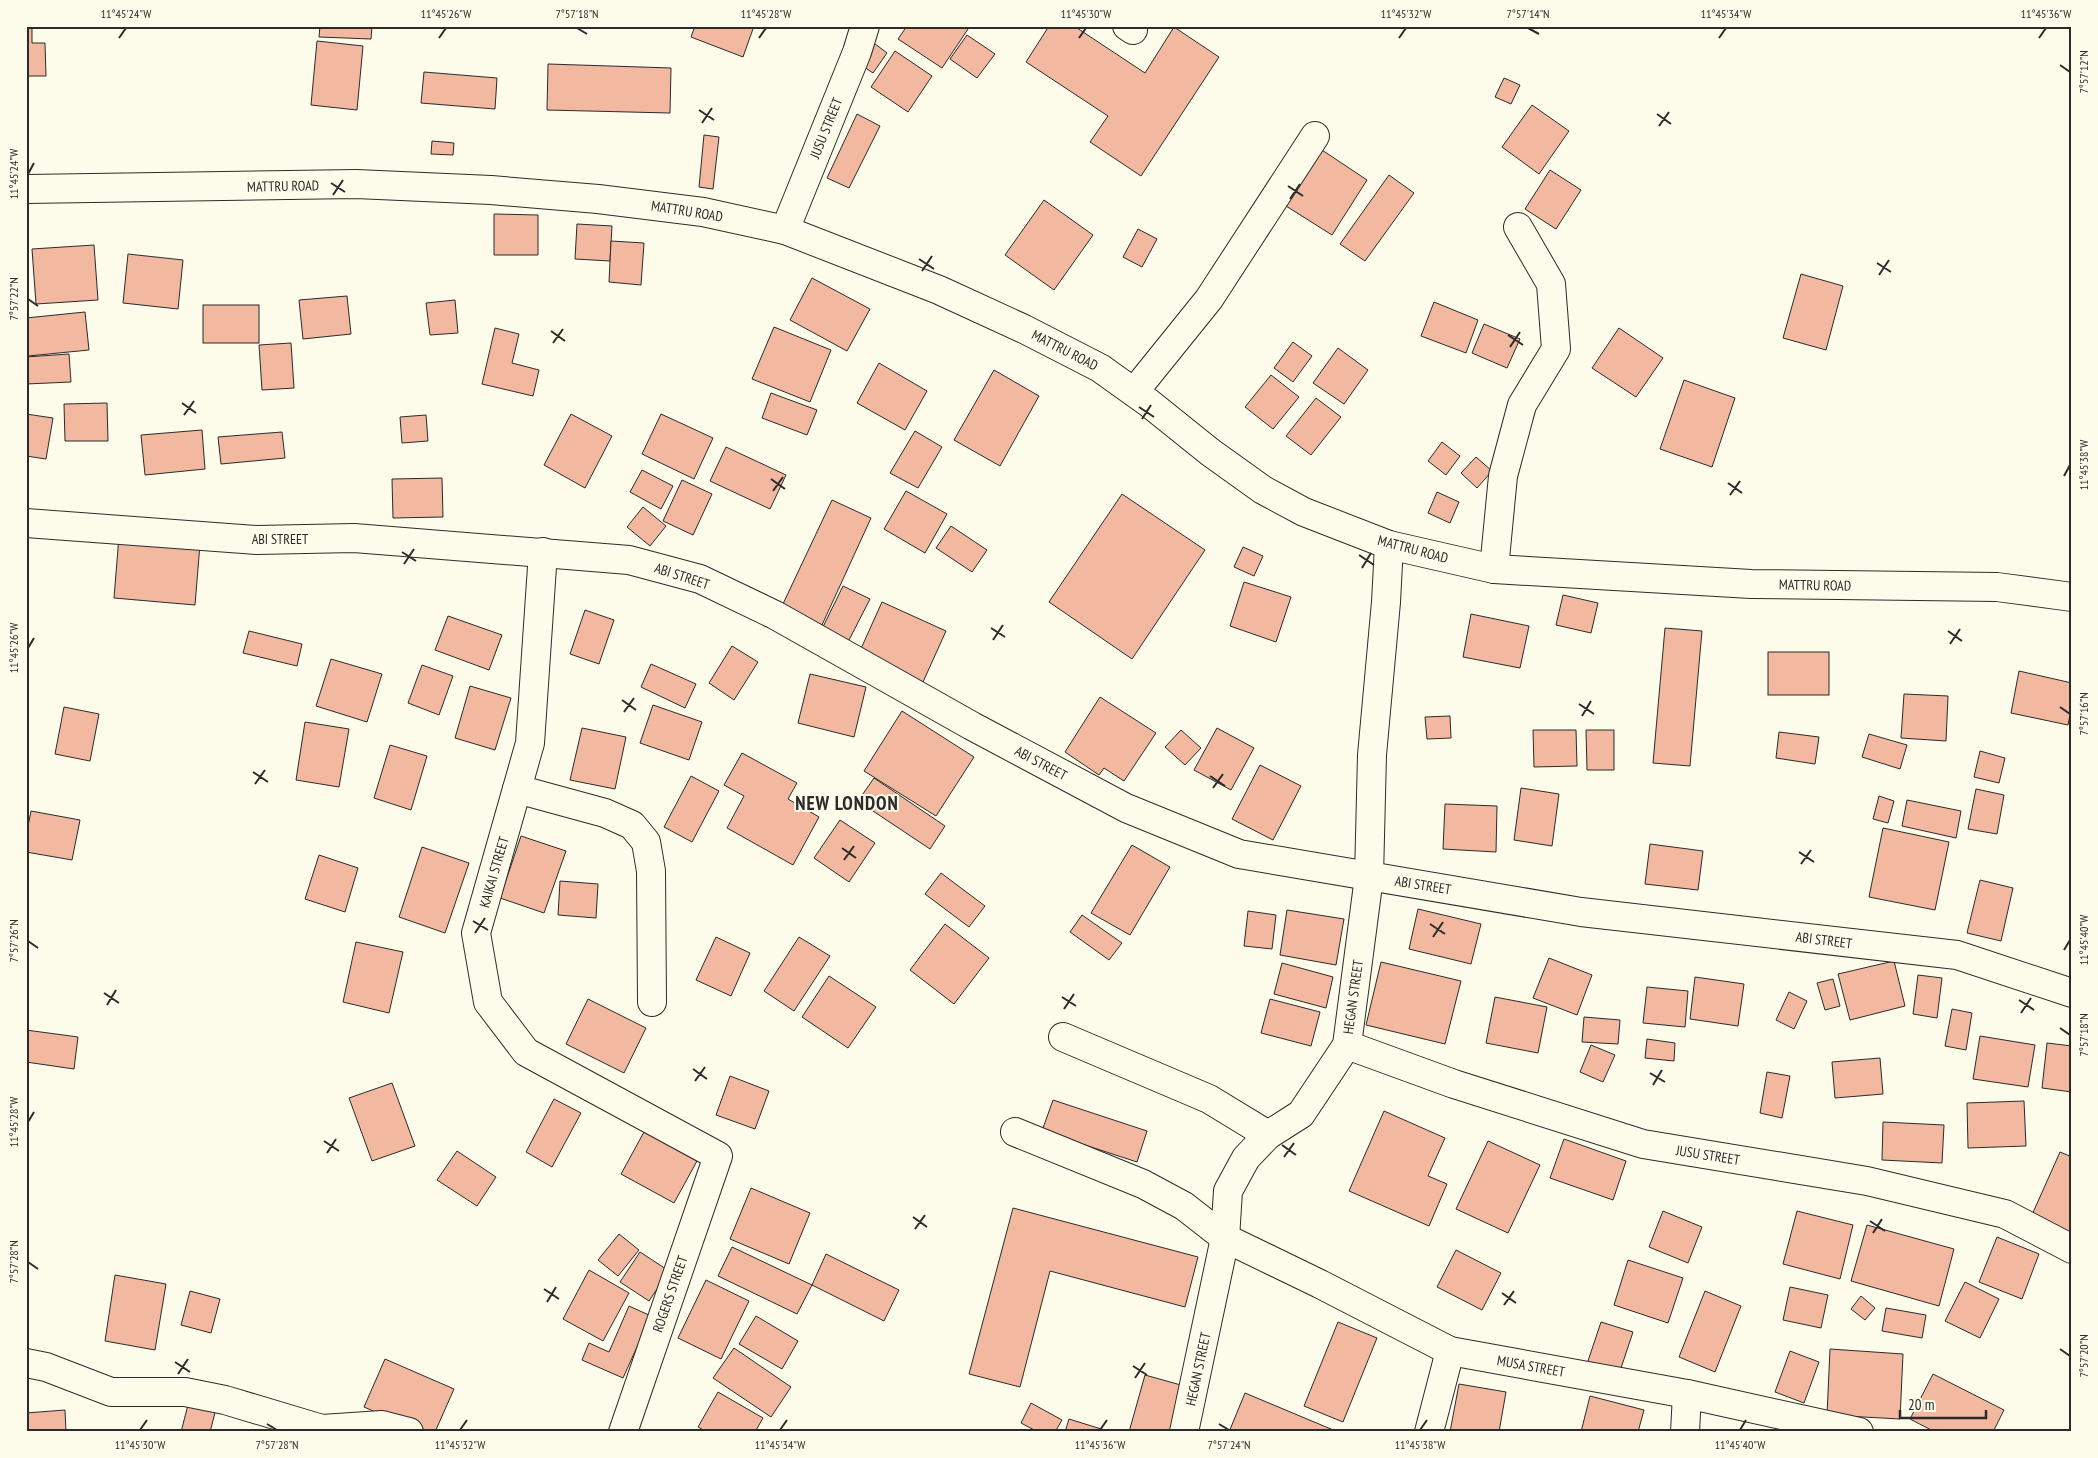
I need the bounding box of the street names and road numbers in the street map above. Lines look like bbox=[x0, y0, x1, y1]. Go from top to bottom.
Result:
street label: JUSU STREET bbox=[805, 94, 847, 162]
street label: MATTRU ROAD bbox=[247, 176, 319, 196]
street label: MATTRU ROAD bbox=[650, 196, 724, 226]
street label: MATTRU ROAD bbox=[1029, 326, 1101, 374]
street label: ABI STREET bbox=[252, 530, 309, 548]
street label: MATTRU ROAD bbox=[1376, 531, 1450, 567]
street label: ABI STREET bbox=[652, 559, 712, 594]
street label: MATTRU ROAD bbox=[1779, 575, 1851, 595]
street label: ABI STREET bbox=[1012, 742, 1071, 785]
street label: KAIKAI STREET bbox=[475, 834, 513, 910]
street label: ABI STREET bbox=[1394, 872, 1453, 898]
street label: ABI STREET bbox=[1795, 928, 1854, 952]
street label: HEGAN STREET bbox=[1339, 958, 1367, 1035]
street label: JUSU STREET bbox=[1674, 1141, 1742, 1169]
street label: ROGERS STREET bbox=[648, 1253, 692, 1335]
street label: HEGAN STREET bbox=[1181, 1330, 1215, 1407]
street label: MUSA STREET bbox=[1496, 1351, 1567, 1381]

